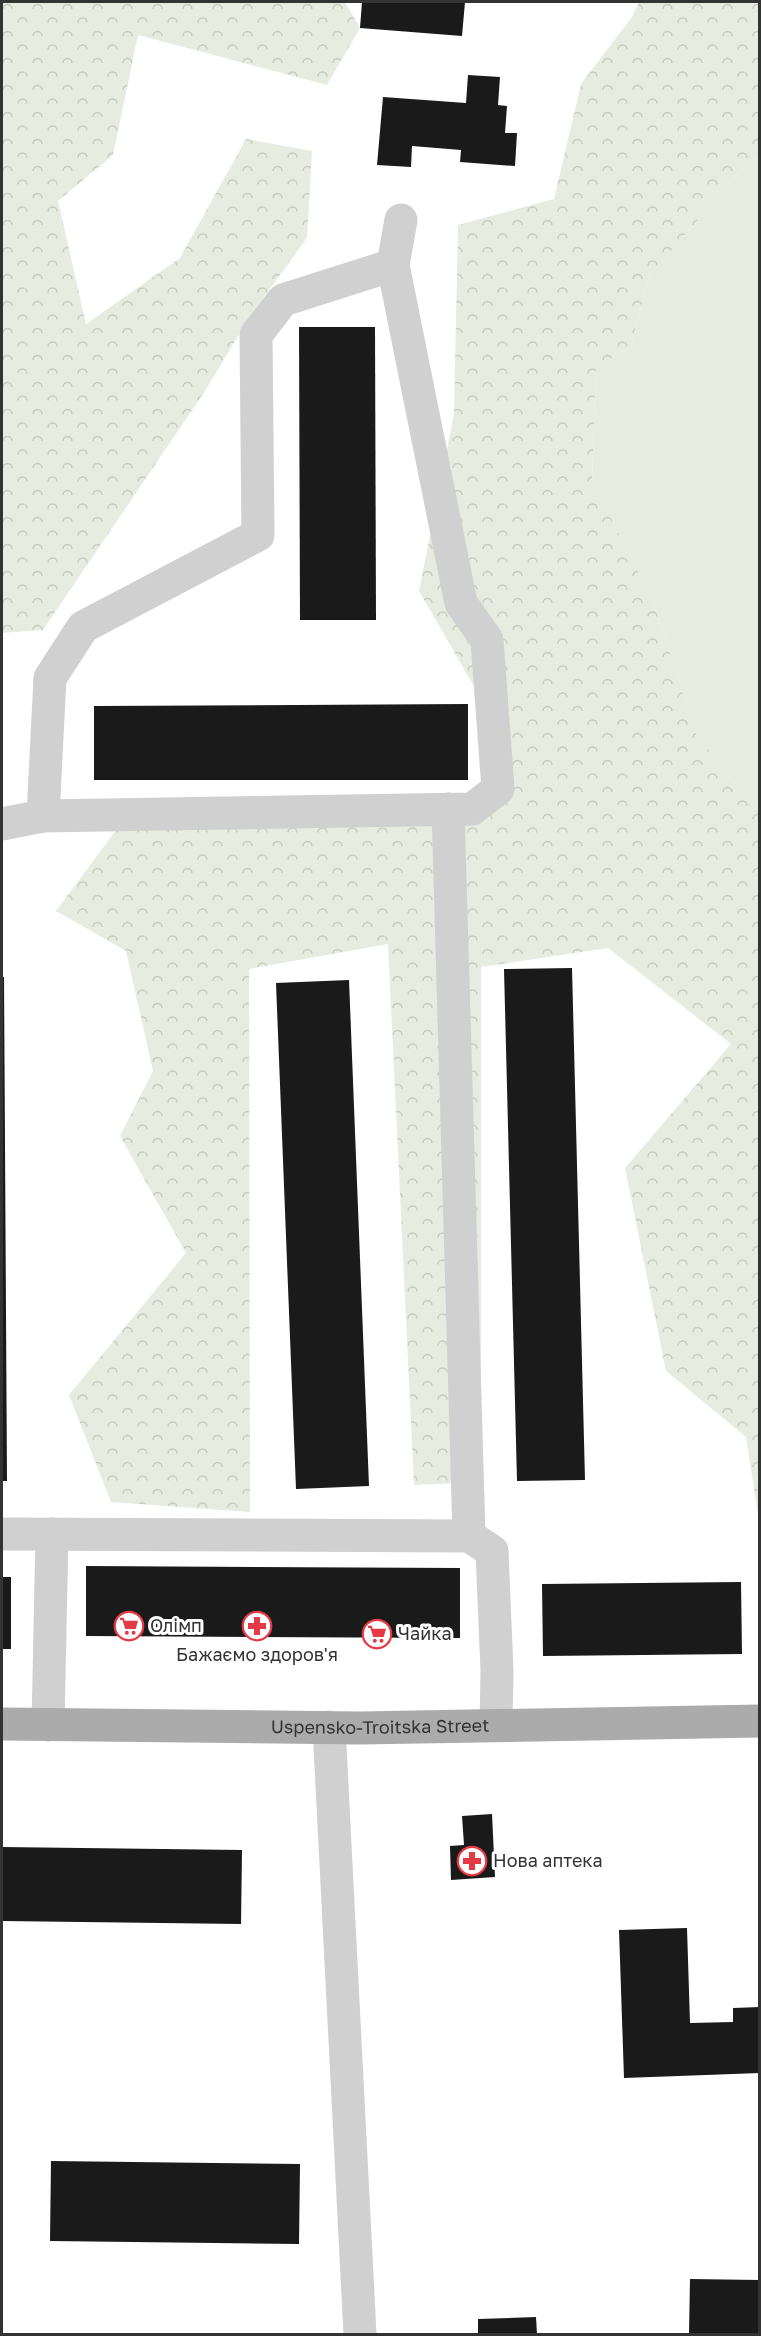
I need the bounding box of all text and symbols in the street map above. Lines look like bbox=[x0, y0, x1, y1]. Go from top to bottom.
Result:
supermarket icon: Олімп bbox=[113, 1610, 145, 1642]
pharmacy icon: Бажаємо здоров'я bbox=[241, 1610, 273, 1642]
place label: Олімп bbox=[150, 1614, 202, 1636]
supermarket icon: Чайка bbox=[361, 1618, 393, 1650]
place label: Чайка bbox=[398, 1622, 452, 1644]
place label: Бажаємо здоров'я bbox=[176, 1643, 338, 1665]
street label: Uspensko-Troitska Street bbox=[271, 1714, 489, 1738]
pharmacy icon: Нова аптека bbox=[456, 1845, 488, 1877]
place label: Нова аптека bbox=[493, 1849, 603, 1871]

